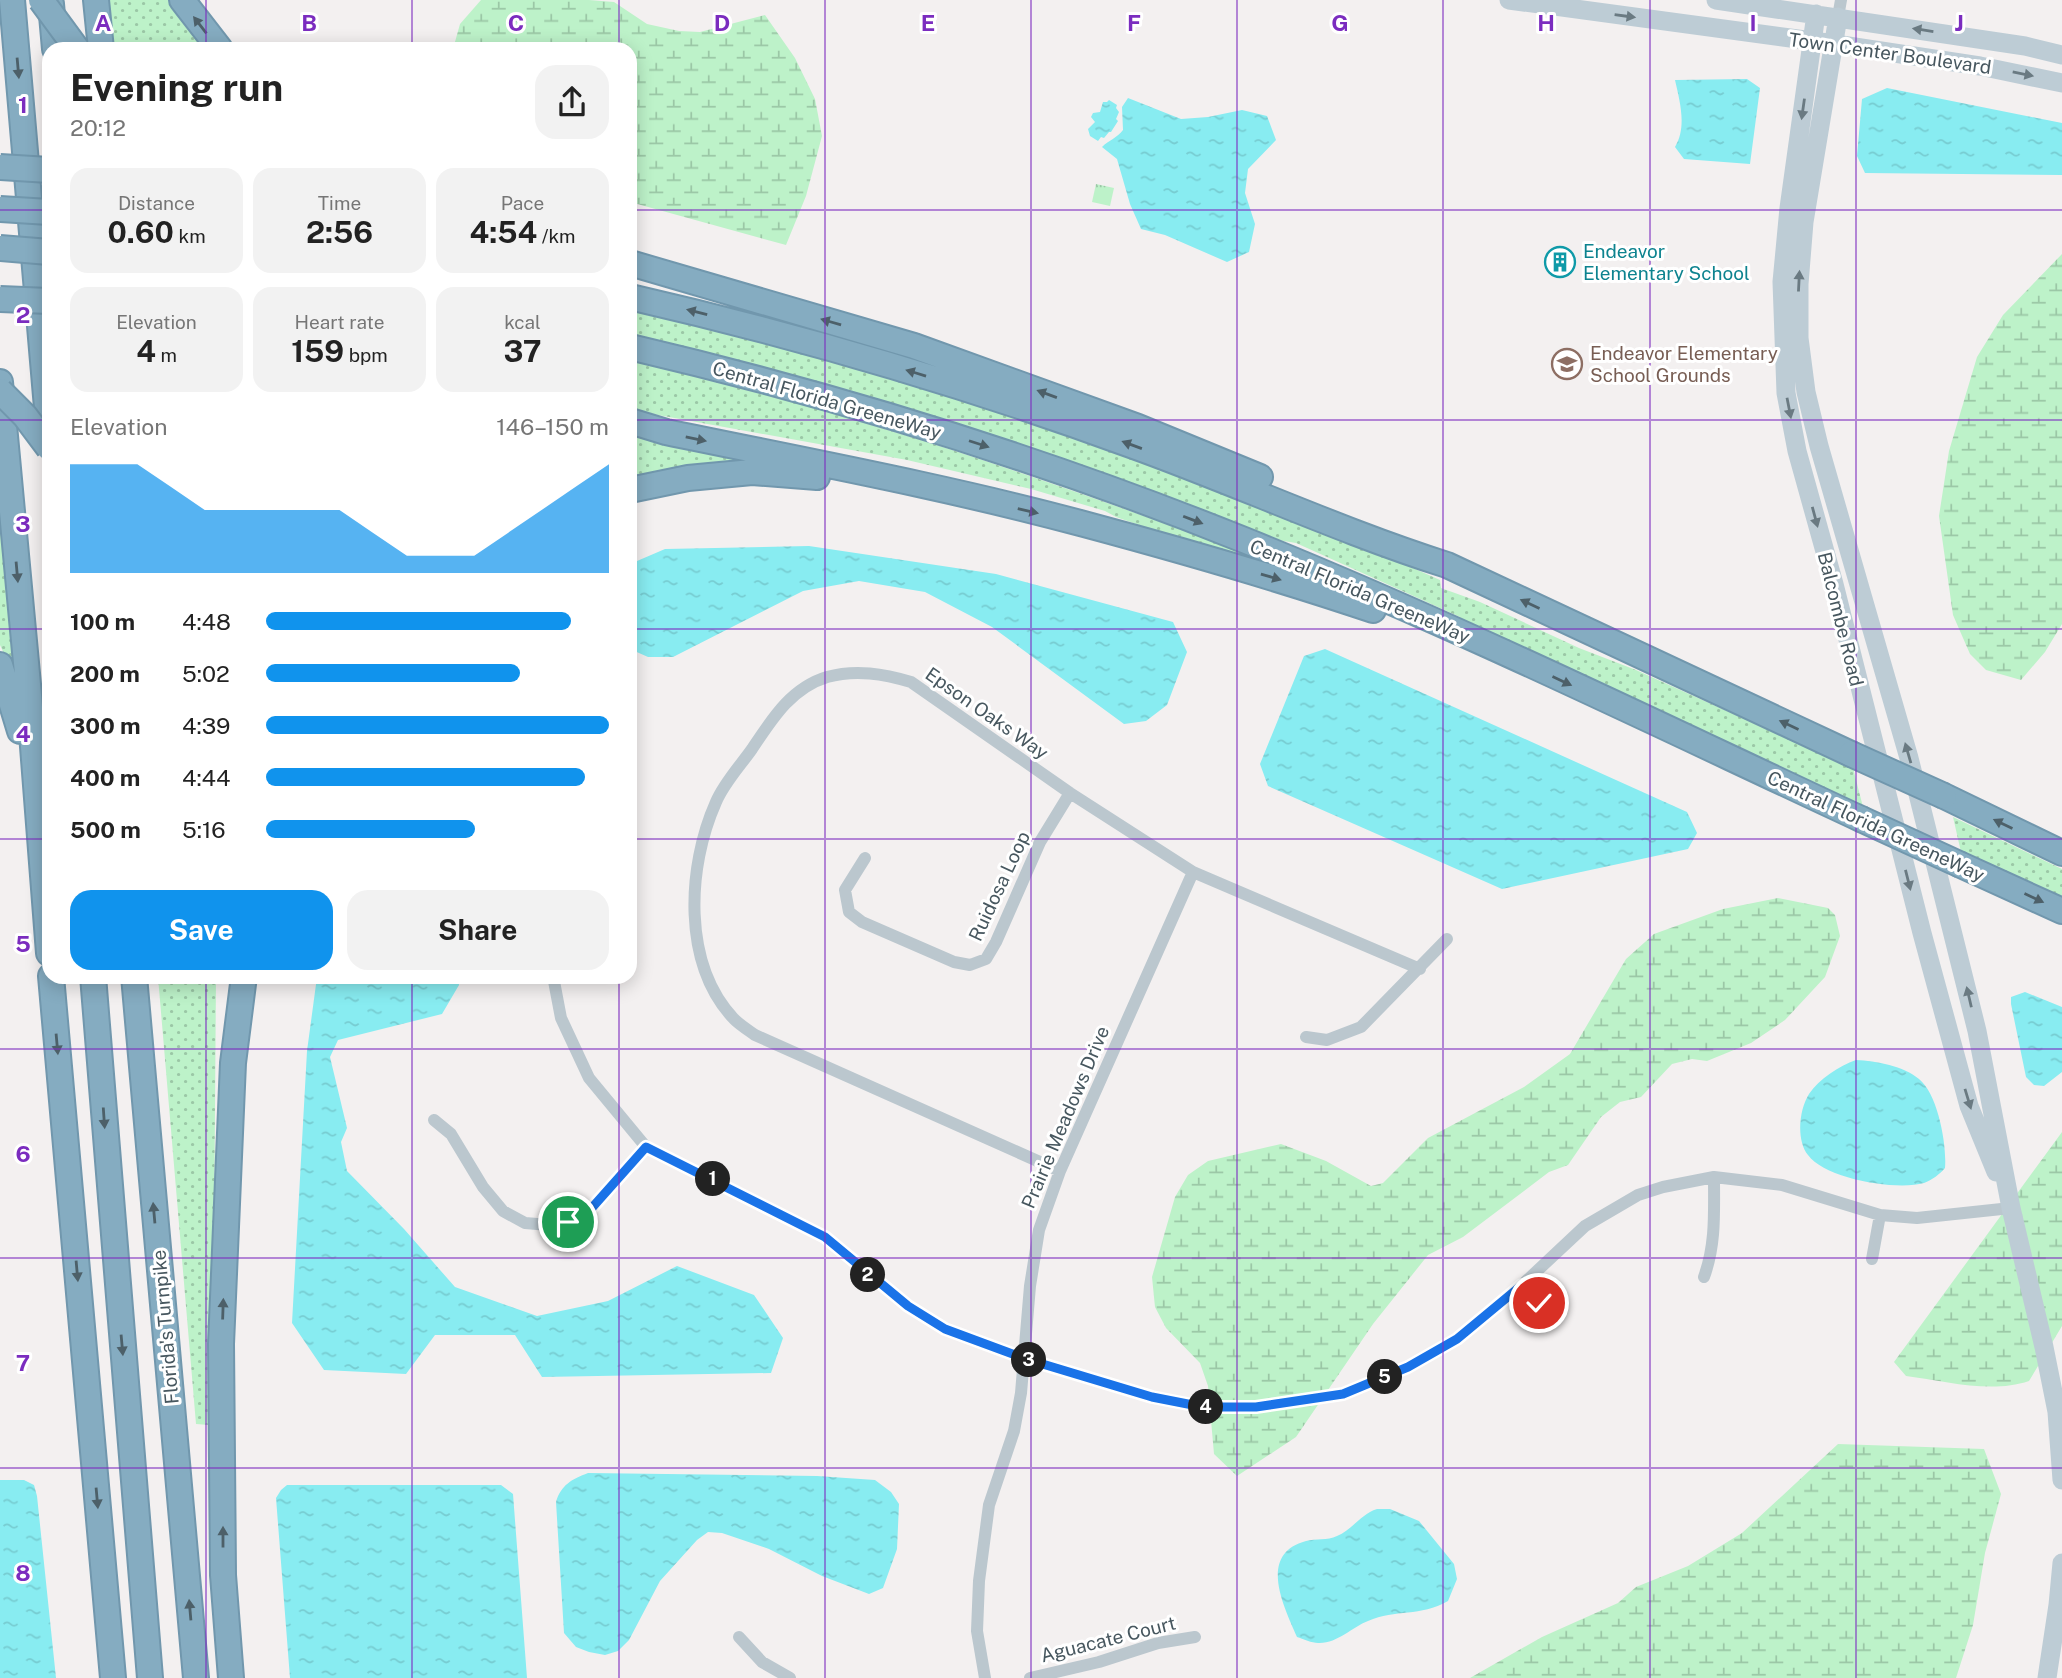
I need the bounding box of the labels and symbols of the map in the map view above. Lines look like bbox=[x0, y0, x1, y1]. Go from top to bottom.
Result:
text: A bbox=[95, 9, 112, 36]
text: B bbox=[301, 9, 317, 36]
text: C bbox=[508, 9, 524, 36]
text: D bbox=[714, 9, 730, 36]
text: E bbox=[921, 9, 935, 36]
text: F bbox=[1127, 9, 1141, 36]
text: G bbox=[1331, 9, 1349, 36]
text: H bbox=[1537, 9, 1555, 36]
text: I bbox=[1749, 9, 1757, 36]
text: J bbox=[1954, 9, 1964, 36]
one-way arrow bbox=[1614, 11, 1636, 22]
one-way arrow bbox=[194, 16, 208, 34]
one-way arrow bbox=[1911, 25, 1933, 36]
street label: Town Center Boulevard bbox=[1787, 28, 1993, 78]
one-way arrow bbox=[12, 57, 23, 79]
one-way arrow bbox=[2012, 69, 2034, 80]
text: 1 bbox=[18, 91, 28, 118]
one-way arrow bbox=[1797, 98, 1808, 120]
place label: Endeavor Elementary School bbox=[1583, 240, 1750, 284]
building icon: Endeavor Elementary School bbox=[1543, 245, 1577, 279]
one-way arrow bbox=[1794, 270, 1805, 292]
text: 2 bbox=[16, 301, 30, 328]
one-way arrow bbox=[686, 306, 708, 317]
one-way arrow bbox=[820, 316, 841, 326]
place label: Endeavor Elementary School Grounds bbox=[1590, 342, 1778, 386]
school or university icon: Endeavor Elementary School Grounds bbox=[1550, 347, 1584, 381]
street label: Central Florida GreeneWay bbox=[710, 357, 944, 443]
one-way arrow bbox=[905, 367, 926, 377]
one-way arrow bbox=[1036, 388, 1057, 399]
one-way arrow bbox=[1783, 397, 1794, 419]
one-way arrow bbox=[685, 433, 707, 444]
one-way arrow bbox=[1121, 439, 1142, 450]
one-way arrow bbox=[968, 440, 989, 450]
one-way arrow bbox=[1017, 505, 1039, 516]
one-way arrow bbox=[1810, 506, 1821, 528]
text: 3 bbox=[15, 510, 31, 537]
one-way arrow bbox=[1183, 515, 1204, 526]
street label: Central Florida GreeneWay bbox=[1247, 535, 1473, 647]
street label: Balcombe Road bbox=[1814, 550, 1868, 688]
one-way arrow bbox=[12, 561, 23, 583]
one-way arrow bbox=[1260, 572, 1282, 583]
one-way arrow bbox=[1520, 599, 1540, 610]
street label: Epson Oaks Way bbox=[921, 662, 1053, 764]
one-way arrow bbox=[1552, 675, 1572, 687]
text: 4 bbox=[15, 720, 31, 747]
one-way arrow bbox=[1779, 720, 1799, 731]
one-way arrow bbox=[1902, 742, 1912, 763]
street label: Central Florida GreeneWay bbox=[1764, 766, 1988, 886]
one-way arrow bbox=[1993, 819, 2013, 830]
street label: Ruidosa Loop bbox=[964, 828, 1034, 944]
one-way arrow bbox=[1903, 869, 1914, 891]
one-way arrow bbox=[2024, 892, 2044, 904]
text: 5 bbox=[15, 930, 31, 957]
one-way arrow bbox=[1963, 986, 1974, 1008]
street label: Prairie Meadows Drive bbox=[1017, 1023, 1113, 1211]
one-way arrow bbox=[52, 1034, 63, 1056]
one-way arrow bbox=[1963, 1089, 1974, 1110]
one-way arrow bbox=[99, 1107, 110, 1129]
text: 6 bbox=[15, 1140, 31, 1167]
pin: 1 bbox=[696, 1162, 730, 1196]
pin bbox=[538, 1192, 598, 1252]
one-way arrow bbox=[149, 1201, 160, 1223]
street label: Florida's Turnpike bbox=[147, 1249, 183, 1405]
pin: 2 bbox=[850, 1258, 886, 1292]
one-way arrow bbox=[72, 1260, 83, 1282]
pin bbox=[1509, 1273, 1569, 1333]
one-way arrow bbox=[217, 1298, 228, 1320]
one-way arrow bbox=[117, 1334, 128, 1356]
pin: 3 bbox=[1012, 1342, 1046, 1378]
text: 7 bbox=[16, 1349, 30, 1376]
pin: 5 bbox=[1368, 1360, 1402, 1394]
pin: 4 bbox=[1188, 1390, 1224, 1424]
one-way arrow bbox=[92, 1487, 103, 1509]
one-way arrow bbox=[217, 1525, 228, 1547]
text: 8 bbox=[15, 1559, 31, 1586]
one-way arrow bbox=[184, 1599, 195, 1621]
street label: Aguacate Court bbox=[1038, 1612, 1178, 1666]

